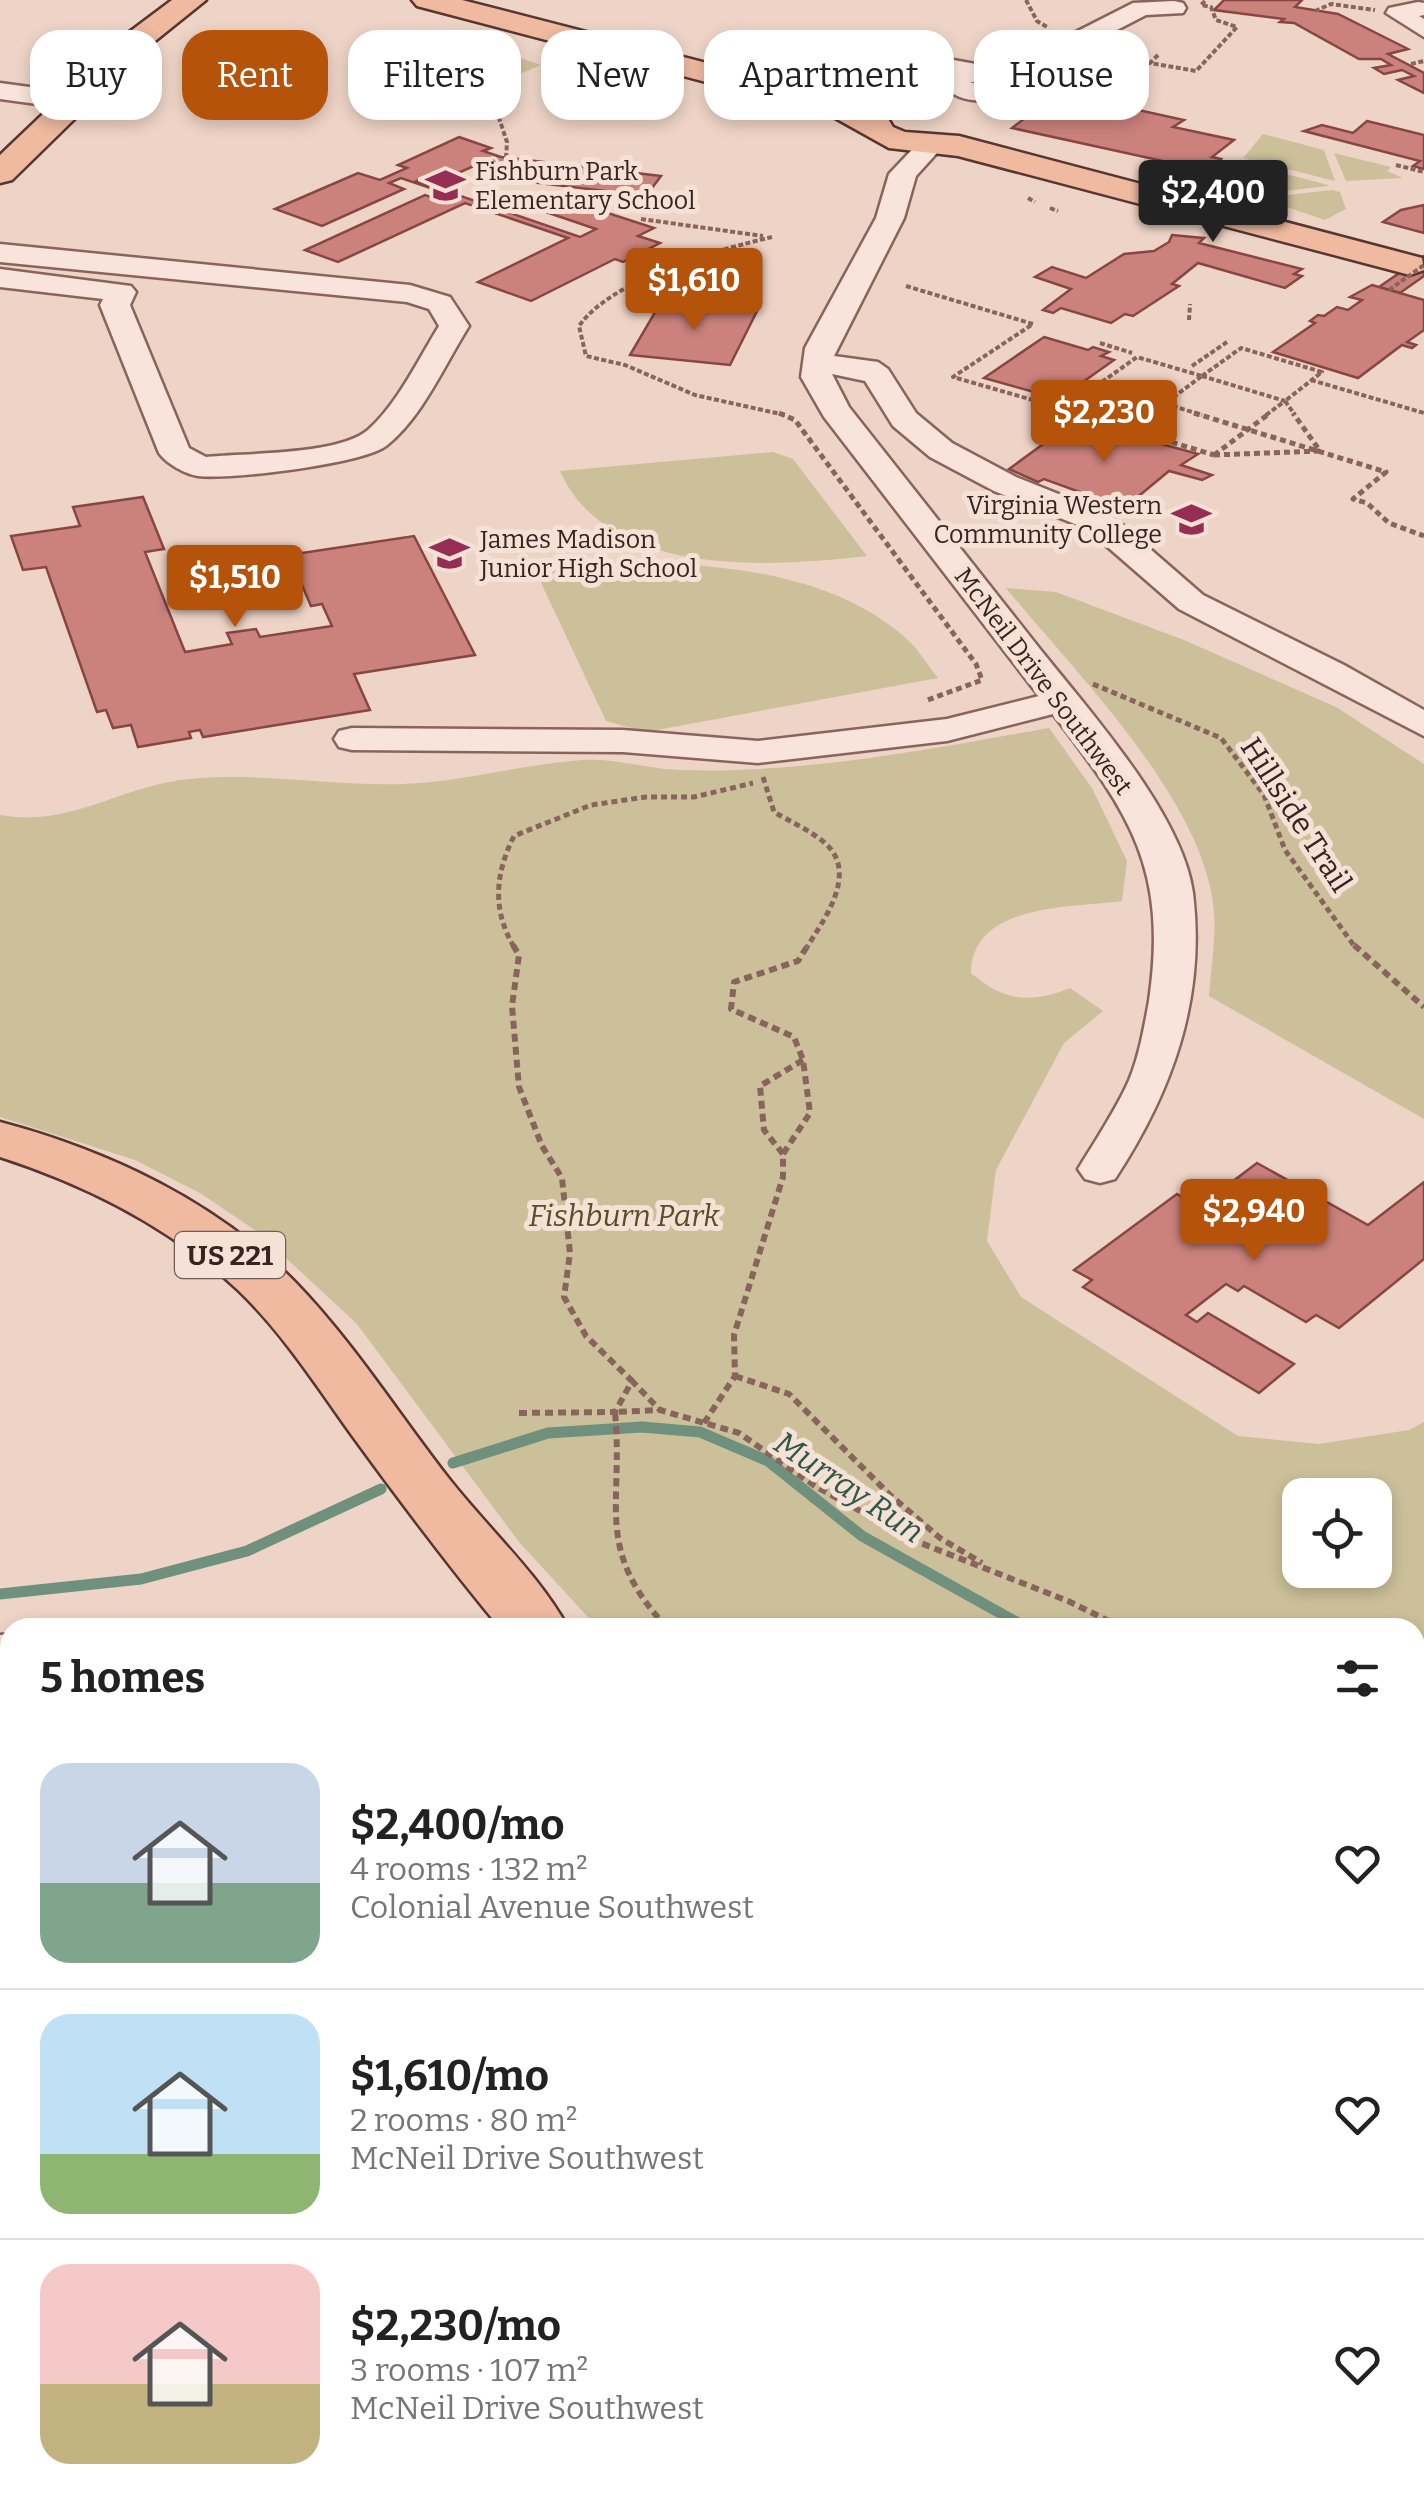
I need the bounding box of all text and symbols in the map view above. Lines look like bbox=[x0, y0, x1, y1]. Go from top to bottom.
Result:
chip: Buy bbox=[30, 30, 162, 120]
chip: Rent bbox=[182, 30, 328, 120]
chip: Filters bbox=[348, 30, 521, 120]
chip: New bbox=[541, 30, 684, 120]
chip: Apartment bbox=[704, 30, 954, 120]
chip: House bbox=[974, 30, 1149, 120]
place label: Fishburn Park Elementary School bbox=[475, 157, 695, 216]
pin: $2,400 bbox=[1132, 160, 1294, 245]
school or university icon: Fishburn Park Elementary School bbox=[424, 164, 466, 206]
text: $2,400 bbox=[1161, 173, 1265, 211]
pin: $1,610 bbox=[613, 248, 775, 333]
text: $1,610 bbox=[648, 261, 741, 299]
pin: $2,230 bbox=[1023, 380, 1185, 465]
text: $2,230 bbox=[1053, 393, 1155, 431]
place label: Virginia Western Community College bbox=[933, 491, 1162, 550]
school or university icon: Virginia Western Community College bbox=[1171, 498, 1213, 540]
place label: James Madison Junior High School bbox=[479, 525, 697, 584]
school or university icon: James Madison Junior High School bbox=[429, 532, 471, 574]
pin: $1,510 bbox=[154, 545, 316, 630]
text: $1,510 bbox=[189, 558, 281, 596]
street label: McNeil Drive Southwest bbox=[948, 562, 1138, 801]
street label: Hillside Trail bbox=[1233, 731, 1359, 899]
pin: $2,940 bbox=[1173, 1179, 1335, 1264]
text: $2,940 bbox=[1202, 1192, 1306, 1230]
park label: Fishburn Park bbox=[529, 1198, 720, 1234]
road number: US 221 bbox=[175, 1232, 285, 1278]
water label: Murray Run bbox=[767, 1423, 931, 1551]
map controls bbox=[1282, 1478, 1392, 1588]
button: locate bbox=[1282, 1478, 1392, 1588]
icon: filters bbox=[1330, 1651, 1385, 1706]
text: 5 homes bbox=[40, 1653, 205, 1703]
text: $2,400/mo bbox=[350, 1800, 564, 1850]
icon: home bbox=[120, 1803, 240, 1923]
icon: heart bbox=[1330, 1836, 1385, 1891]
text: 4 rooms · 132 m² bbox=[350, 1850, 588, 1888]
text: Colonial Avenue Southwest bbox=[350, 1888, 754, 1926]
text: $1,610/mo bbox=[350, 2051, 549, 2101]
icon: home bbox=[120, 2054, 240, 2174]
icon: heart bbox=[1330, 2087, 1385, 2142]
text: 2 rooms · 80 m² bbox=[350, 2101, 577, 2139]
text: McNeil Drive Southwest bbox=[350, 2139, 704, 2177]
text: $2,230/mo bbox=[350, 2301, 561, 2351]
icon: home bbox=[120, 2304, 240, 2424]
icon: heart bbox=[1330, 2337, 1385, 2392]
text: 3 rooms · 107 m² bbox=[350, 2351, 588, 2389]
text: McNeil Drive Southwest bbox=[350, 2389, 704, 2427]

